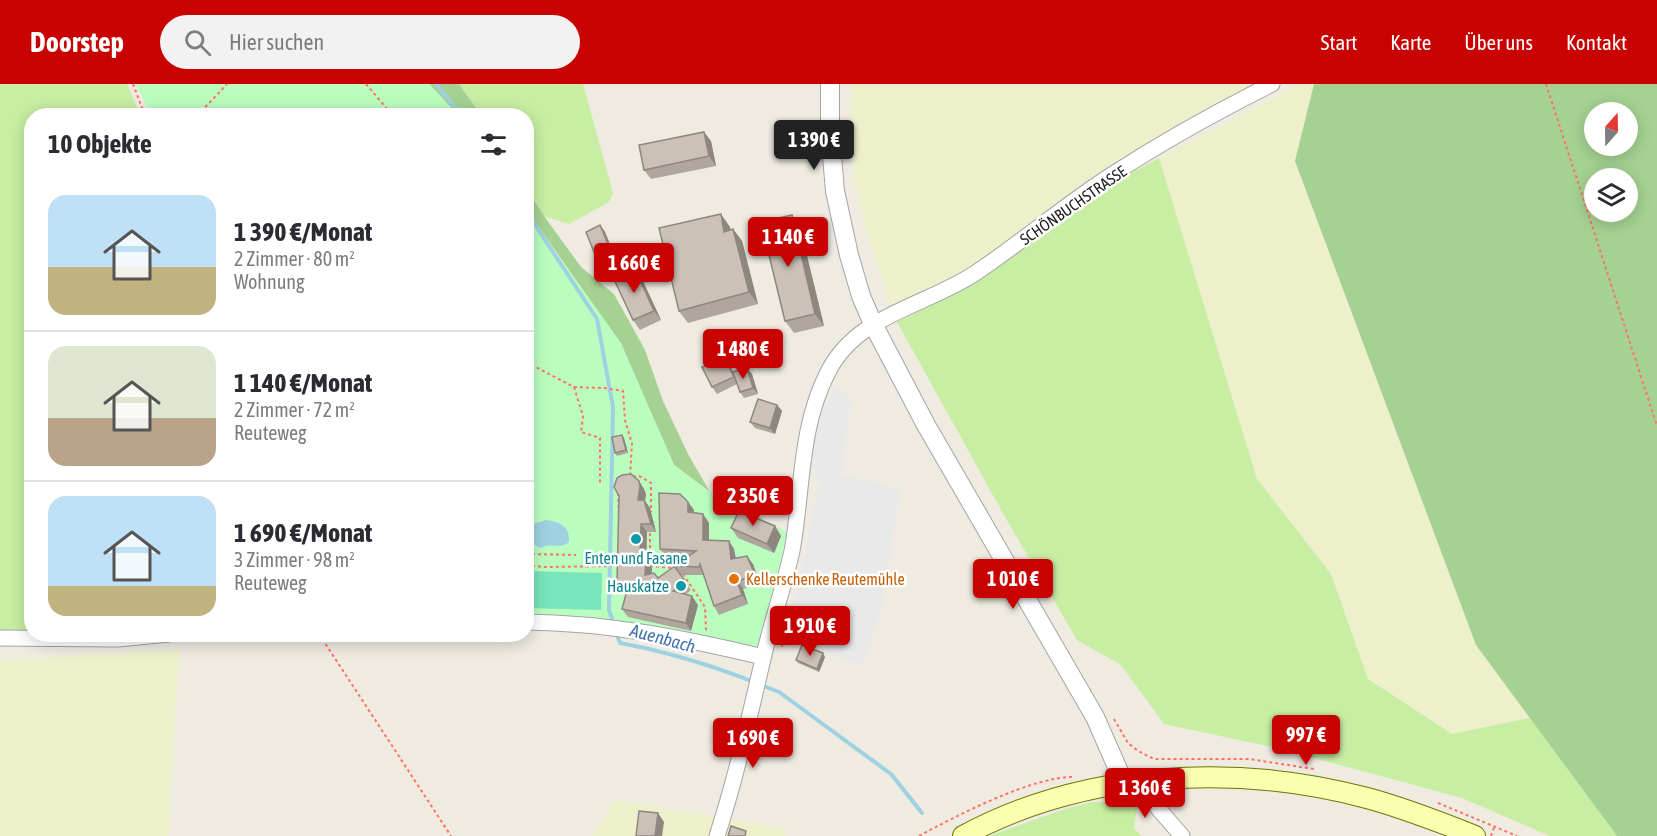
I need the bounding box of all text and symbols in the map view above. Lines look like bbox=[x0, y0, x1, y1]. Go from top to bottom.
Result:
search box bbox=[160, 15, 580, 69]
text: Doorstep bbox=[30, 26, 124, 58]
icon: search bbox=[181, 26, 214, 59]
text: Hier suchen bbox=[229, 29, 324, 55]
text: Start bbox=[1321, 30, 1357, 54]
text: Karte bbox=[1390, 30, 1431, 54]
text: Über uns bbox=[1464, 30, 1533, 54]
text: Kontakt bbox=[1566, 30, 1627, 54]
north arrow bbox=[1584, 102, 1638, 156]
map controls bbox=[1584, 102, 1638, 222]
pin: 1 390 € bbox=[759, 120, 869, 171]
icon: filters bbox=[477, 128, 510, 161]
text: 1 390 € bbox=[788, 128, 840, 151]
text: 10 Objekte bbox=[48, 129, 152, 159]
street label: SCHÖNBUCHSTRASSE bbox=[1016, 162, 1130, 248]
button: layers bbox=[1584, 168, 1638, 222]
text: 1 390 €/Monat bbox=[234, 217, 372, 247]
pin: 1 140 € bbox=[733, 217, 843, 268]
icon: home bbox=[96, 219, 168, 291]
text: 1 140 € bbox=[762, 225, 814, 248]
pin: 1 660 € bbox=[579, 243, 689, 294]
text: 2 Zimmer · 80 m² bbox=[234, 247, 355, 270]
text: 1 660 € bbox=[608, 251, 660, 274]
text: Wohnung bbox=[234, 270, 305, 293]
pin: 1 480 € bbox=[688, 329, 798, 380]
text: 1 480 € bbox=[717, 337, 769, 360]
text: 1 140 €/Monat bbox=[234, 368, 372, 398]
icon: home bbox=[96, 370, 168, 442]
text: 2 Zimmer · 72 m² bbox=[234, 398, 355, 421]
text: Reuteweg bbox=[234, 421, 307, 444]
pin: 2 350 € bbox=[698, 476, 808, 527]
text: 2 350 € bbox=[727, 484, 779, 507]
text: 1 690 €/Monat bbox=[234, 518, 372, 548]
icon: home bbox=[96, 520, 168, 592]
marker: Enten und Fasane bbox=[629, 532, 643, 546]
text: 3 Zimmer · 98 m² bbox=[234, 548, 355, 571]
place label: Enten und Fasane bbox=[584, 549, 688, 567]
pin: 1 010 € bbox=[958, 559, 1068, 610]
text: 1 010 € bbox=[987, 567, 1039, 590]
place label: Kellerschenke Reutemühle bbox=[746, 570, 905, 588]
text: Reuteweg bbox=[234, 571, 307, 594]
marker: Kellerschenke Reutemühle bbox=[727, 572, 741, 586]
place label: Hauskatze bbox=[607, 577, 669, 595]
marker: Hauskatze bbox=[674, 579, 688, 593]
pin: 1 910 € bbox=[755, 606, 865, 657]
text: 1 910 € bbox=[784, 614, 836, 637]
water label: Auenbach bbox=[627, 619, 698, 657]
pin: 997 € bbox=[1264, 715, 1348, 766]
pin: 1 690 € bbox=[698, 718, 808, 769]
text: 997 € bbox=[1286, 723, 1326, 746]
text: 1 690 € bbox=[727, 726, 779, 749]
pin: 1 360 € bbox=[1090, 768, 1200, 819]
text: 1 360 € bbox=[1119, 776, 1171, 799]

